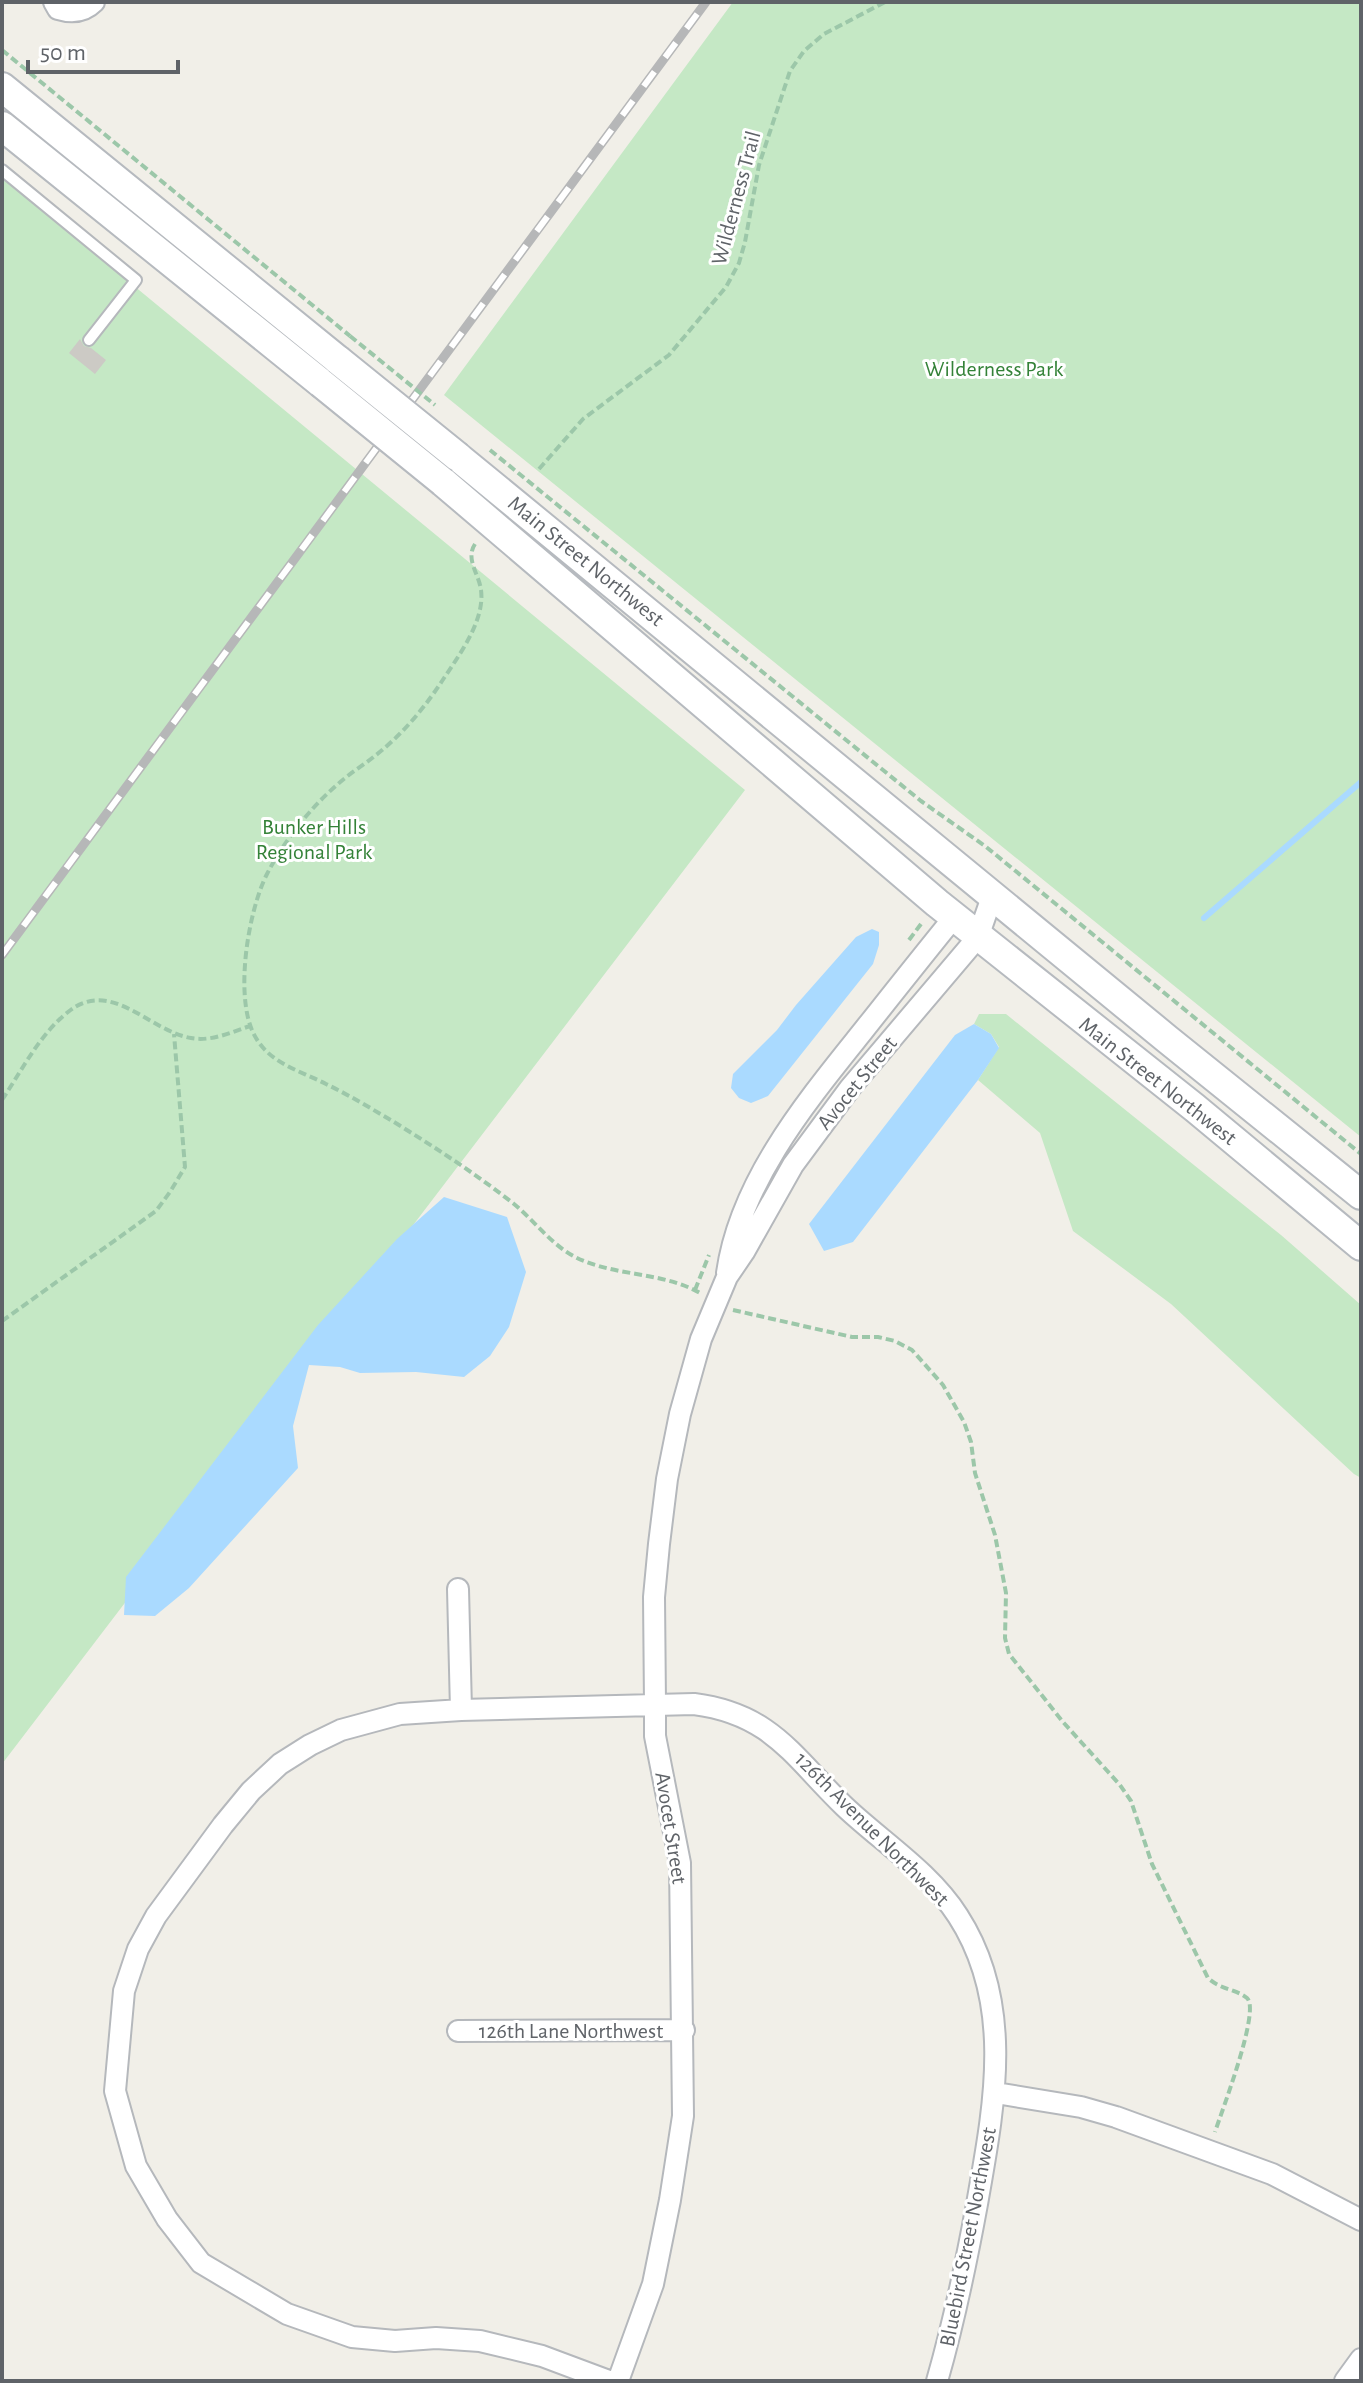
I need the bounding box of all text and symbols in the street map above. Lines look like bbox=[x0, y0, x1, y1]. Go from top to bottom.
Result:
scale bar bbox=[28, 24, 178, 74]
text: 50 m bbox=[40, 41, 86, 65]
street label: Wilderness Trail bbox=[708, 129, 764, 267]
park label: Wilderness Park bbox=[925, 358, 1063, 380]
street label: Main Street Northwest bbox=[504, 492, 668, 630]
park label: Bunker Hills Regional Park bbox=[256, 816, 372, 863]
street label: Main Street Northwest bbox=[1075, 1013, 1241, 1149]
street label: Avocet Street bbox=[813, 1032, 901, 1134]
street label: 126th Avenue Northwest bbox=[791, 1748, 953, 1910]
street label: Avocet Street bbox=[651, 1770, 691, 1886]
street label: 126th Lane Northwest bbox=[479, 2020, 663, 2042]
street label: Bluebird Street Northwest bbox=[936, 2126, 1000, 2348]

